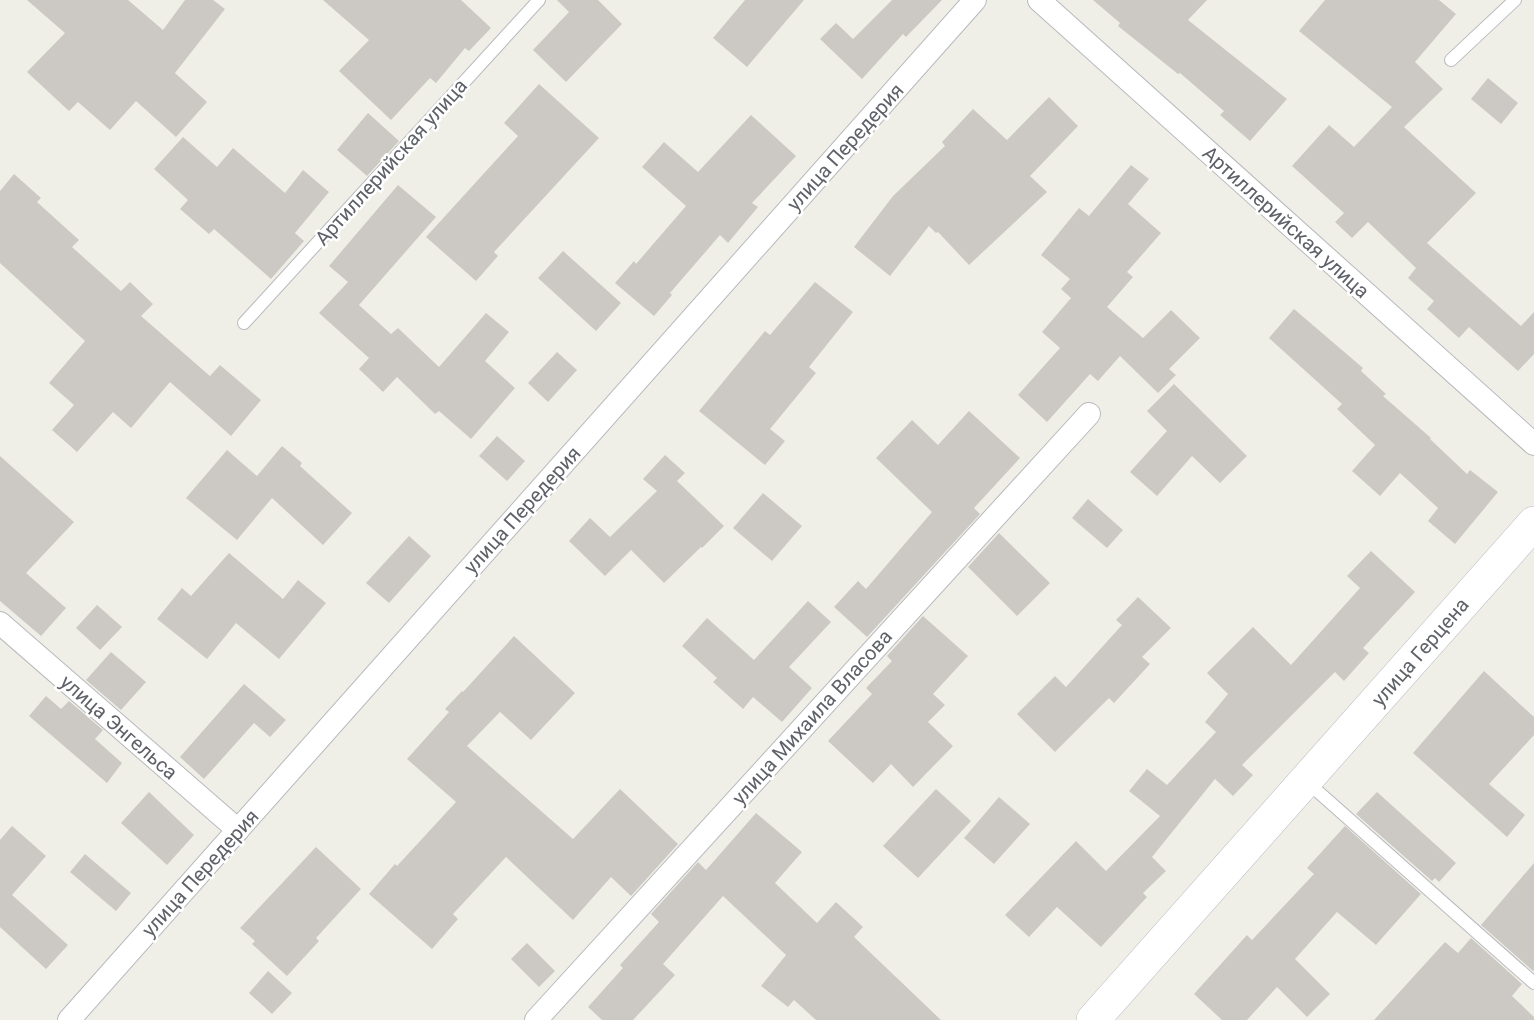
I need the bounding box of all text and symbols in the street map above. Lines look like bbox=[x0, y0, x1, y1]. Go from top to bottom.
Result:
street label: Артиллерийская улица bbox=[310, 74, 472, 250]
street label: улица Передерия bbox=[782, 78, 908, 216]
street label: Артиллерийская улица bbox=[1198, 141, 1374, 303]
street label: улица Передерия bbox=[459, 441, 585, 579]
street label: улица Герцена bbox=[1366, 593, 1474, 711]
street label: улица Михаила Власова bbox=[727, 624, 897, 810]
street label: улица Энгельса bbox=[55, 670, 183, 784]
street label: улица Передерия bbox=[137, 804, 263, 942]

